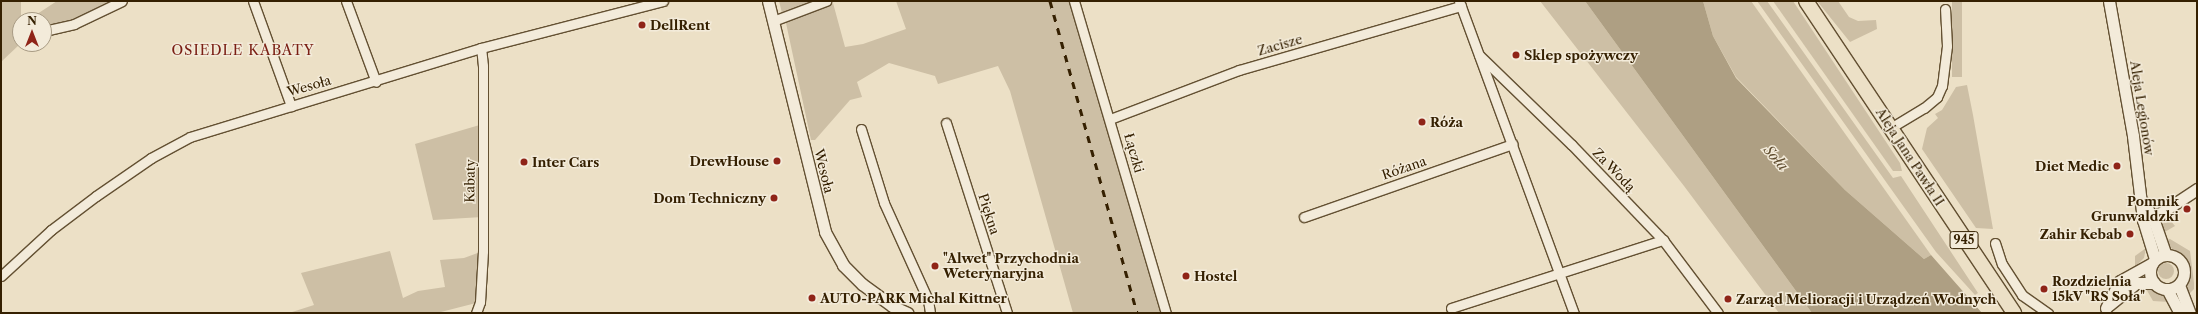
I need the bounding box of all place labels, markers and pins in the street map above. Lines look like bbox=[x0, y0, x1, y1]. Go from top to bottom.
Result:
place label: DellRent bbox=[650, 17, 710, 33]
marker: DellRent bbox=[637, 20, 647, 30]
place label: Sklep spożywczy bbox=[1524, 47, 1638, 63]
marker: Sklep spożywczy bbox=[1511, 50, 1521, 60]
place label: Róża bbox=[1430, 114, 1463, 130]
marker: Róża bbox=[1417, 117, 1427, 127]
place label: DrewHouse bbox=[690, 153, 769, 169]
place label: Inter Cars bbox=[532, 154, 599, 170]
marker: DrewHouse bbox=[772, 156, 782, 166]
marker: Inter Cars bbox=[519, 157, 529, 167]
place label: Diet Medic bbox=[2035, 158, 2109, 174]
marker: Diet Medic bbox=[2112, 161, 2122, 171]
place label: Dom Techniczny bbox=[653, 190, 766, 206]
marker: Dom Techniczny bbox=[769, 193, 779, 203]
place label: Pomnik Grunwaldzki bbox=[2091, 194, 2179, 225]
marker: Pomnik Grunwaldzki bbox=[2182, 204, 2192, 214]
place label: Zahir Kebab bbox=[2040, 226, 2122, 242]
marker: Zahir Kebab bbox=[2125, 229, 2135, 239]
place label: "Alwet" Przychodnia Weterynaryjna bbox=[943, 251, 1079, 282]
marker: "Alwet" Przychodnia Weterynaryjna bbox=[930, 261, 940, 271]
place label: Hostel bbox=[1194, 268, 1237, 284]
marker: Hostel bbox=[1181, 271, 1191, 281]
place label: Rozdzielnia 15kV "RS Soła" bbox=[2052, 274, 2146, 305]
marker: Rozdzielnia 15kV "RS Soła" bbox=[2039, 284, 2049, 294]
place label: AUTO-PARK Michal Kittner bbox=[820, 290, 1007, 306]
place label: Zarząd Melioracji i Urządzeń Wodnych bbox=[1736, 291, 1997, 307]
marker: AUTO-PARK Michal Kittner bbox=[807, 293, 817, 303]
marker: Zarząd Melioracji i Urządzeń Wodnych bbox=[1723, 294, 1733, 304]

